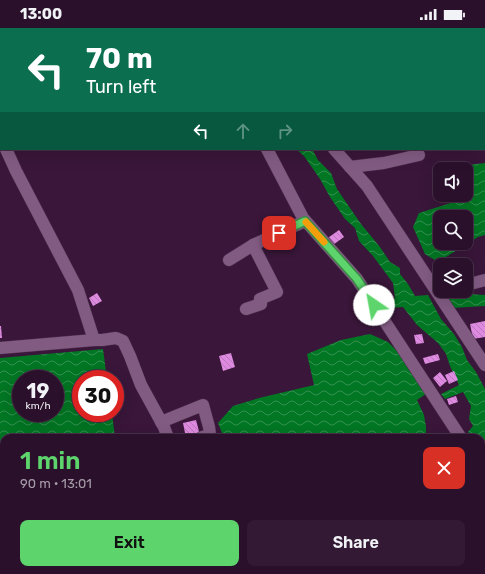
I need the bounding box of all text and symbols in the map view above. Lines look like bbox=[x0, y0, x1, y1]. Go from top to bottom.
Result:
text: 13:00 bbox=[20, 5, 62, 23]
text: 70 m bbox=[86, 42, 153, 75]
icon: left bbox=[20, 44, 72, 96]
text: Turn left bbox=[86, 76, 156, 98]
icon: left bbox=[190, 120, 212, 142]
icon: ahead bbox=[232, 120, 254, 142]
icon: right bbox=[274, 120, 296, 142]
map controls bbox=[433, 162, 473, 298]
button: sound bbox=[433, 162, 473, 202]
button: search bbox=[433, 210, 473, 250]
pin bbox=[262, 216, 296, 250]
icon: arrive bbox=[268, 222, 290, 244]
button: layers bbox=[433, 258, 473, 298]
position arrow bbox=[353, 284, 395, 326]
speed limit sign: 30 bbox=[72, 370, 124, 422]
text: 19 bbox=[27, 379, 49, 403]
text: km/h bbox=[26, 400, 50, 412]
text: 1 min bbox=[20, 447, 80, 475]
button: close bbox=[423, 447, 465, 489]
text: 90 m · 13:01 bbox=[20, 476, 92, 491]
button: Exit bbox=[20, 520, 239, 566]
button: Share bbox=[247, 520, 465, 566]

